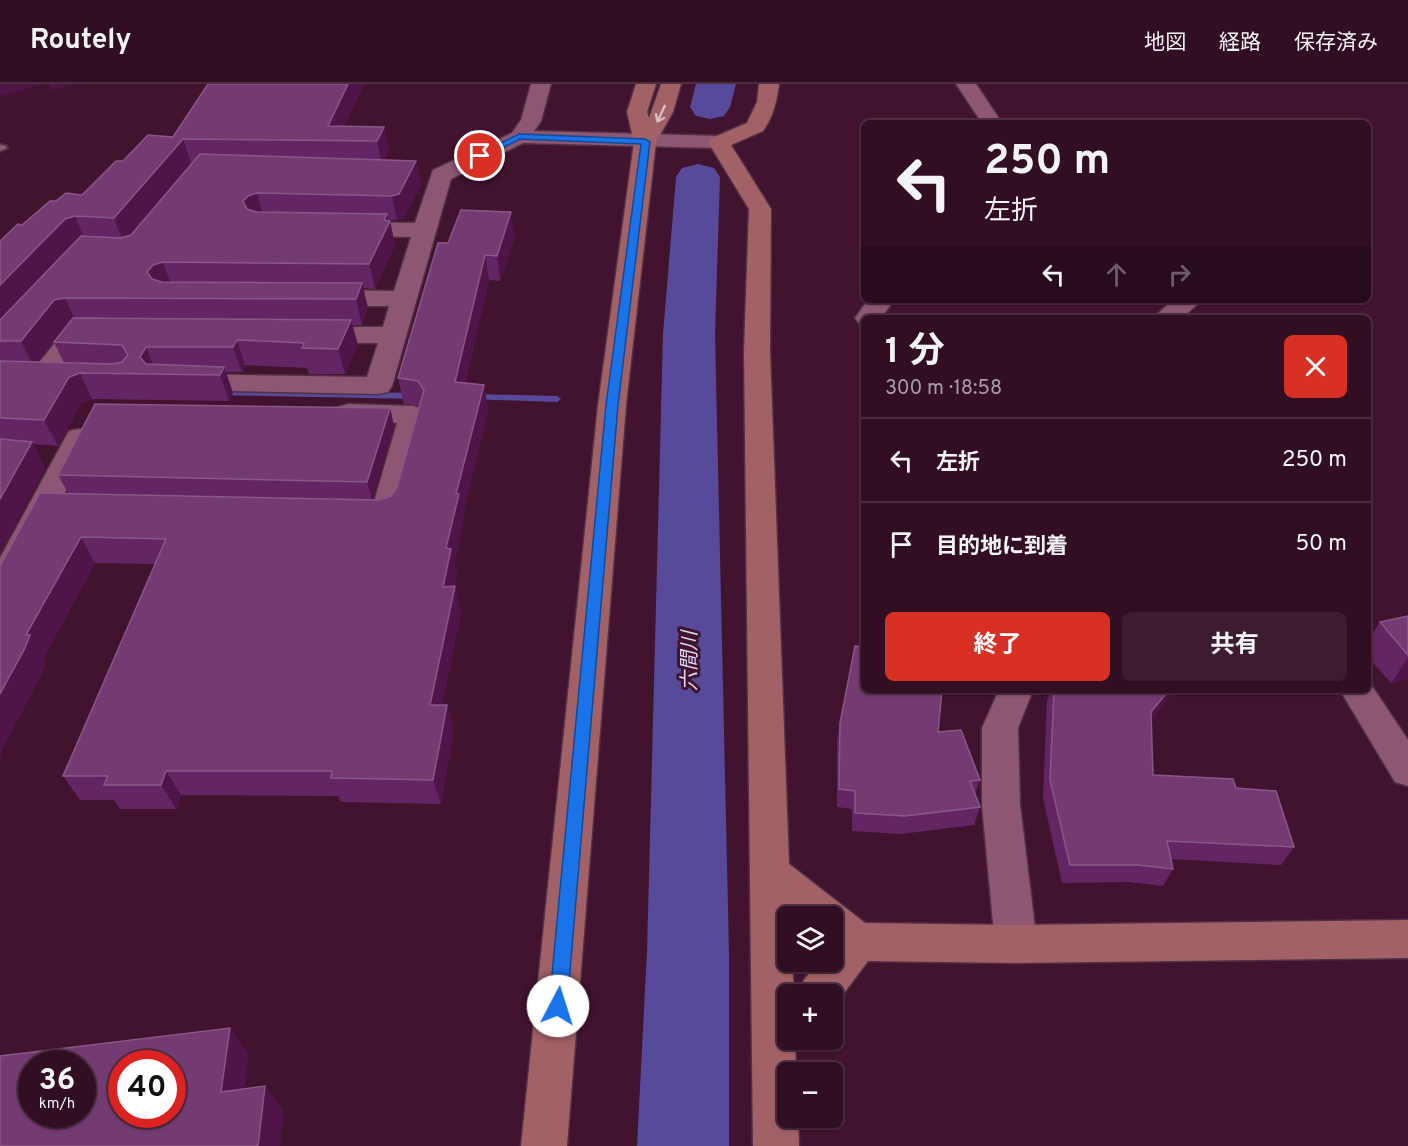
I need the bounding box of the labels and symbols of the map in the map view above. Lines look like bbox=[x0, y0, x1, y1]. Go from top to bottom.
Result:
one-way arrow bbox=[654, 104, 666, 122]
pin bbox=[454, 130, 505, 181]
water label: 六間川 bbox=[678, 629, 704, 691]
position arrow bbox=[526, 974, 590, 1038]
speed limit sign: 40 bbox=[108, 1050, 186, 1128]

